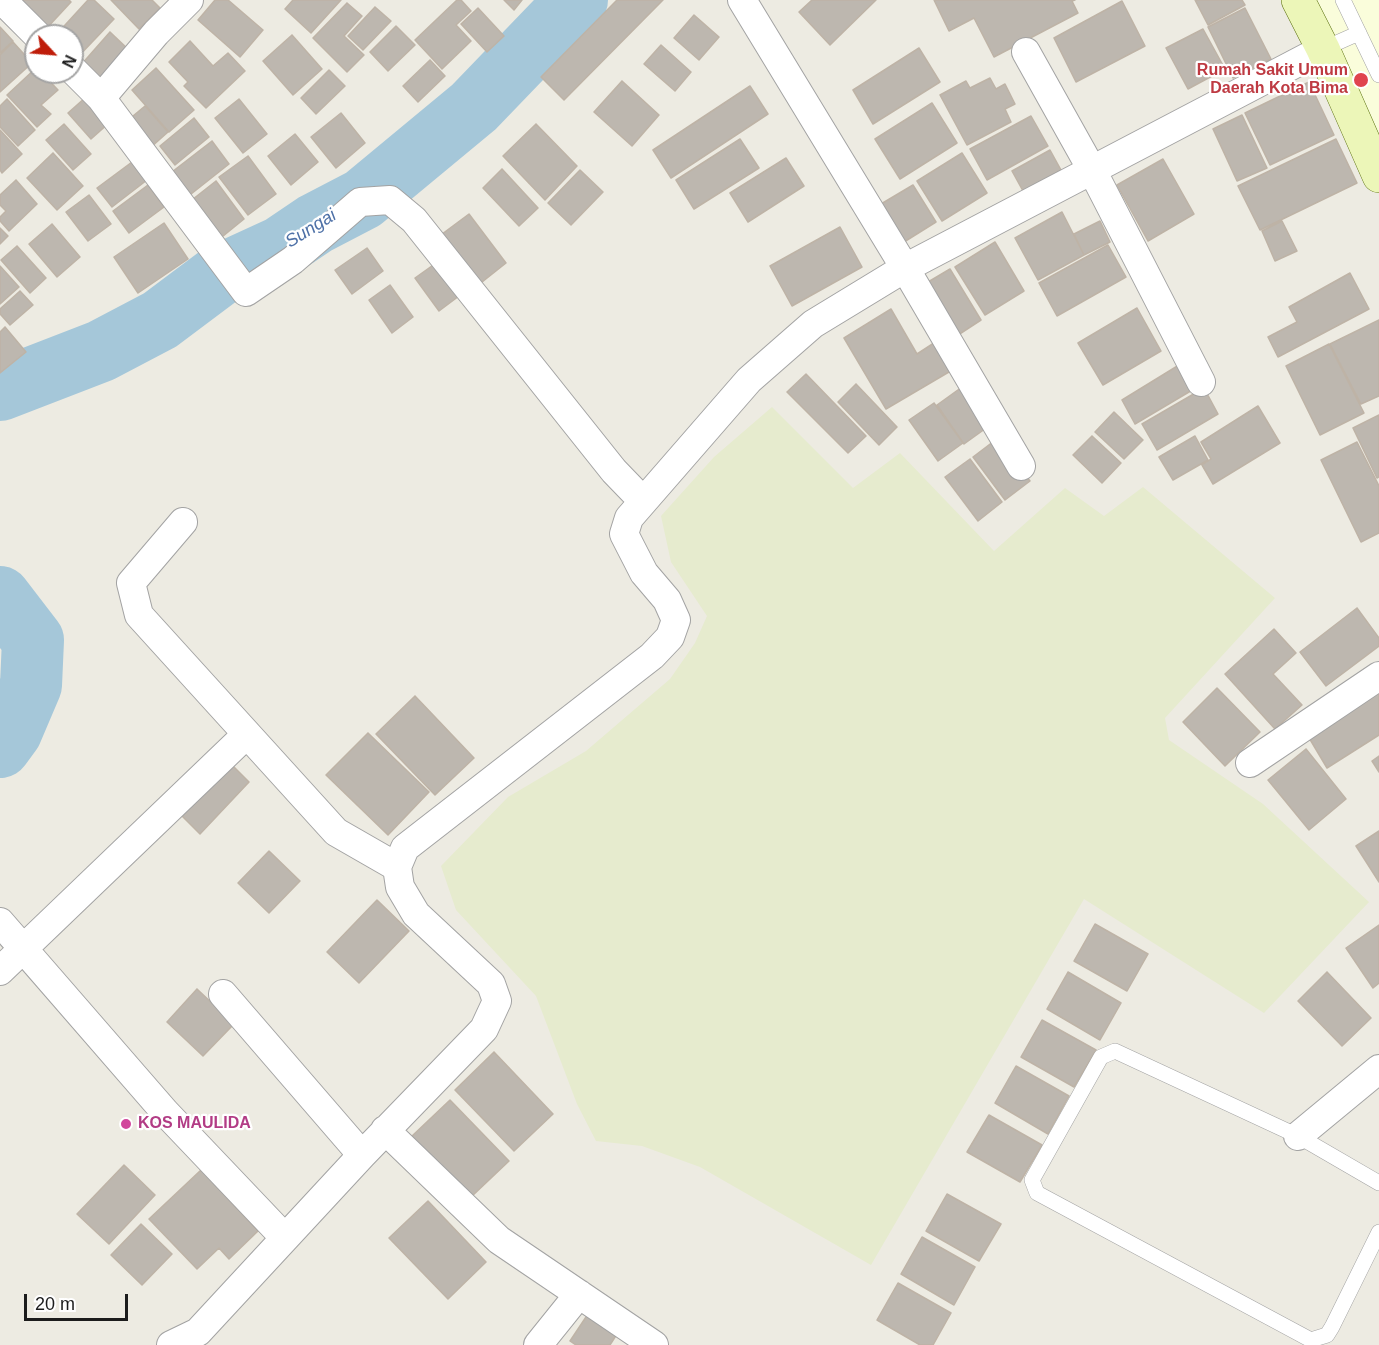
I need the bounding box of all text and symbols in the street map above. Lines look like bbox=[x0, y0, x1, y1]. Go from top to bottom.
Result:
north arrow bbox=[24, 24, 84, 84]
text: N bbox=[59, 52, 79, 70]
place label: Rumah Sakit Umum Daerah Kota Bima bbox=[1197, 61, 1348, 99]
marker: Rumah Sakit Umum Daerah Kota Bima bbox=[1352, 71, 1370, 89]
water label: Sungai bbox=[282, 205, 340, 253]
place label: KOS MAULIDA bbox=[138, 1114, 251, 1134]
marker: KOS MAULIDA bbox=[119, 1117, 133, 1131]
scale bar bbox=[27, 1282, 130, 1320]
text: 20 m bbox=[35, 1294, 75, 1314]

